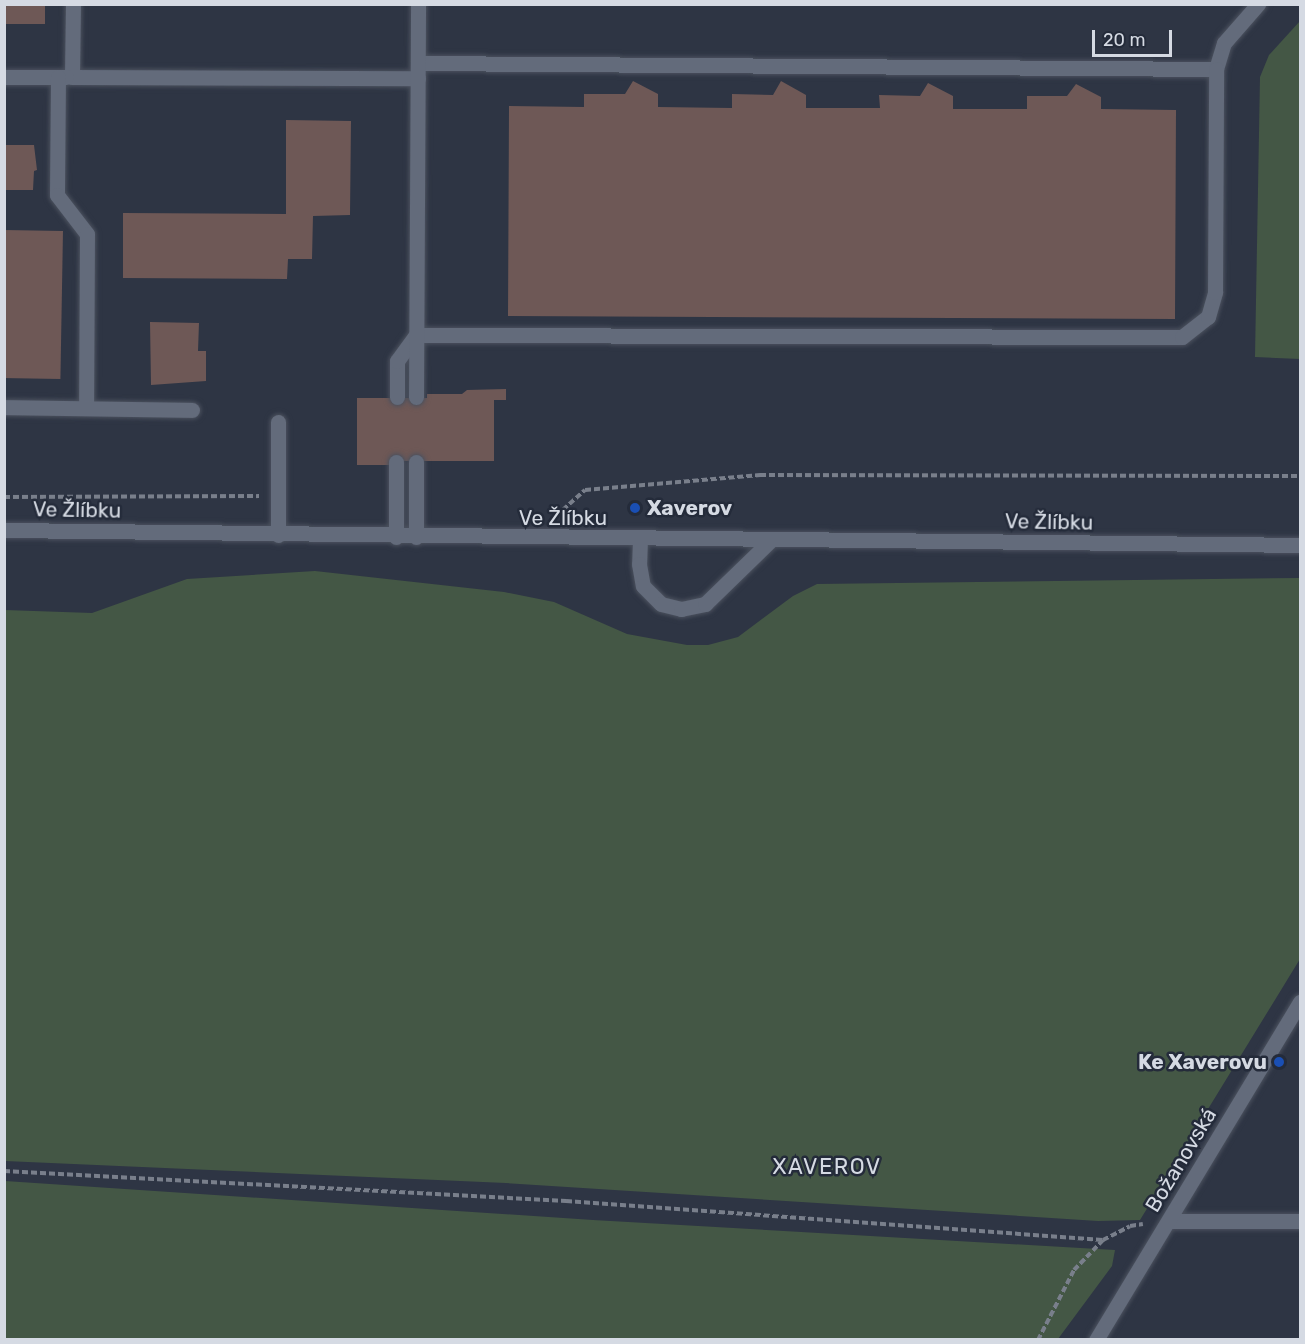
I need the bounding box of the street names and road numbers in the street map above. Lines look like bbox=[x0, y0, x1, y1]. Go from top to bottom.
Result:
street label: Ve Žlíbku bbox=[33, 497, 121, 523]
street label: Ve Žlíbku bbox=[519, 505, 607, 531]
street label: Ve Žlíbku bbox=[1005, 509, 1093, 535]
street label: Božanovská bbox=[1140, 1103, 1222, 1217]

